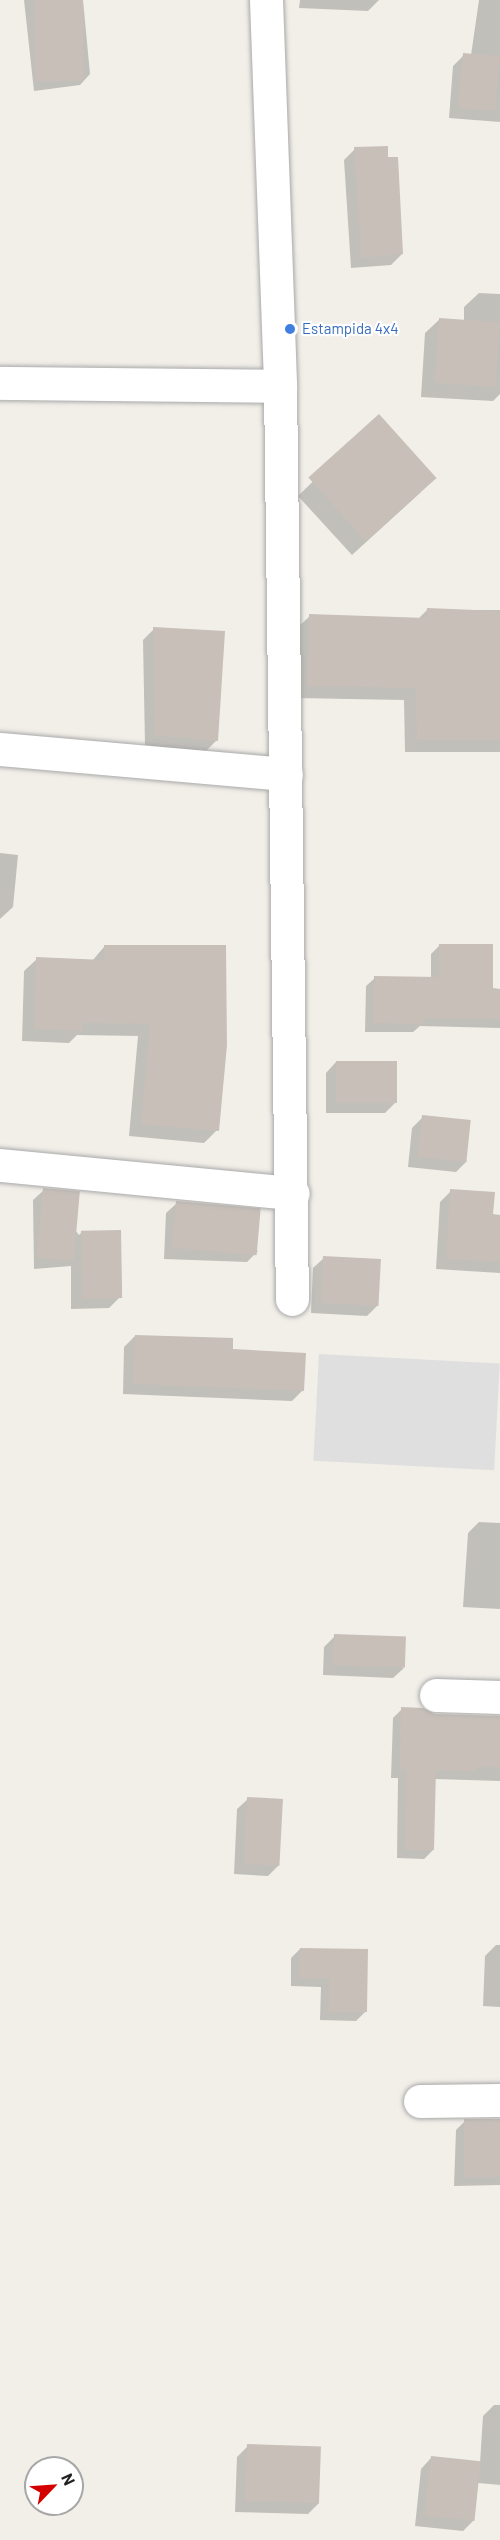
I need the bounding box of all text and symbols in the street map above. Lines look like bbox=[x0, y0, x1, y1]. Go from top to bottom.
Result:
place label: Estampida 4x4 bbox=[302, 320, 398, 338]
marker: Estampida 4x4 bbox=[283, 322, 297, 336]
north arrow bbox=[24, 2456, 84, 2516]
text: N bbox=[58, 2470, 80, 2488]

